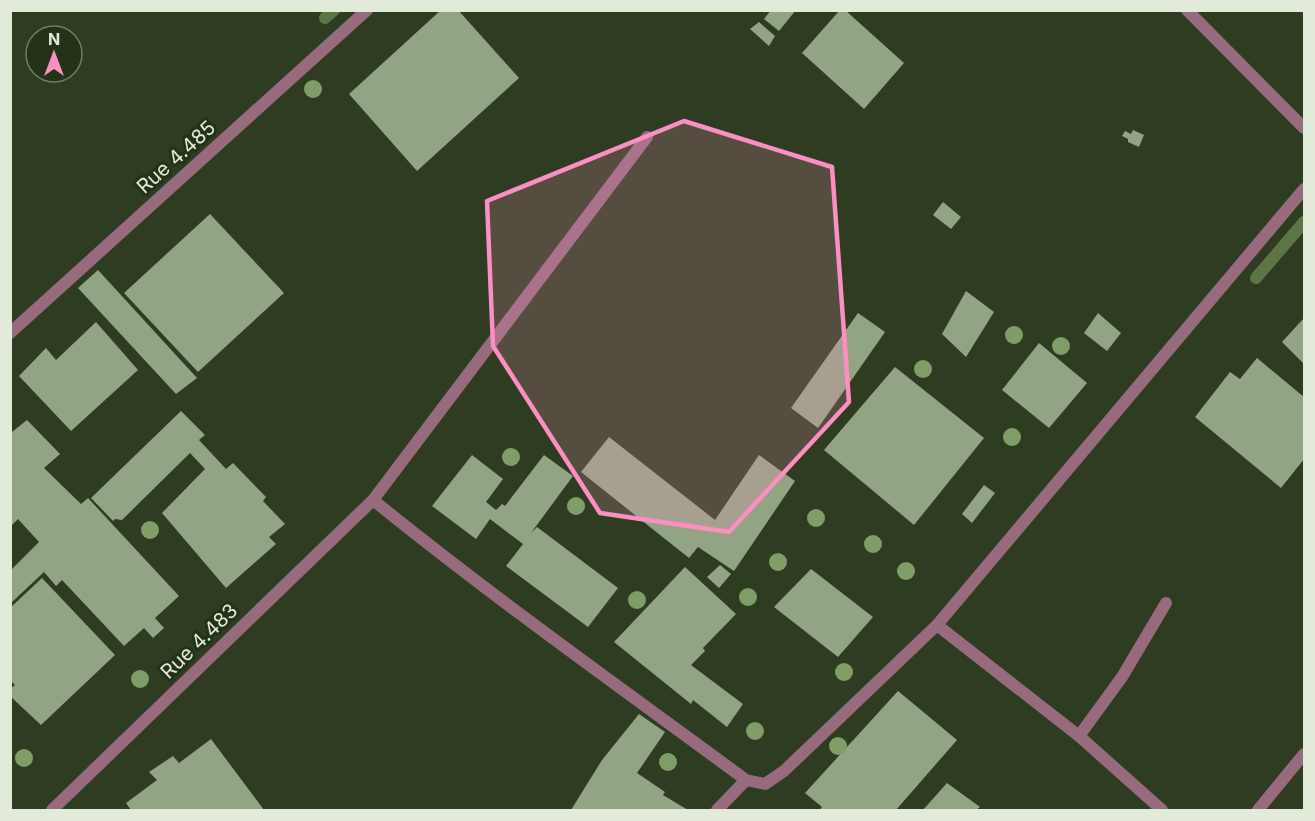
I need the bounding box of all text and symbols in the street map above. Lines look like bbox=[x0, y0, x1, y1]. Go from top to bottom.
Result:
north arrow bbox=[24, 24, 84, 84]
text: N bbox=[48, 29, 60, 49]
street label: Rue 4.485 bbox=[132, 115, 220, 199]
street label: Rue 4.483 bbox=[156, 598, 242, 684]

